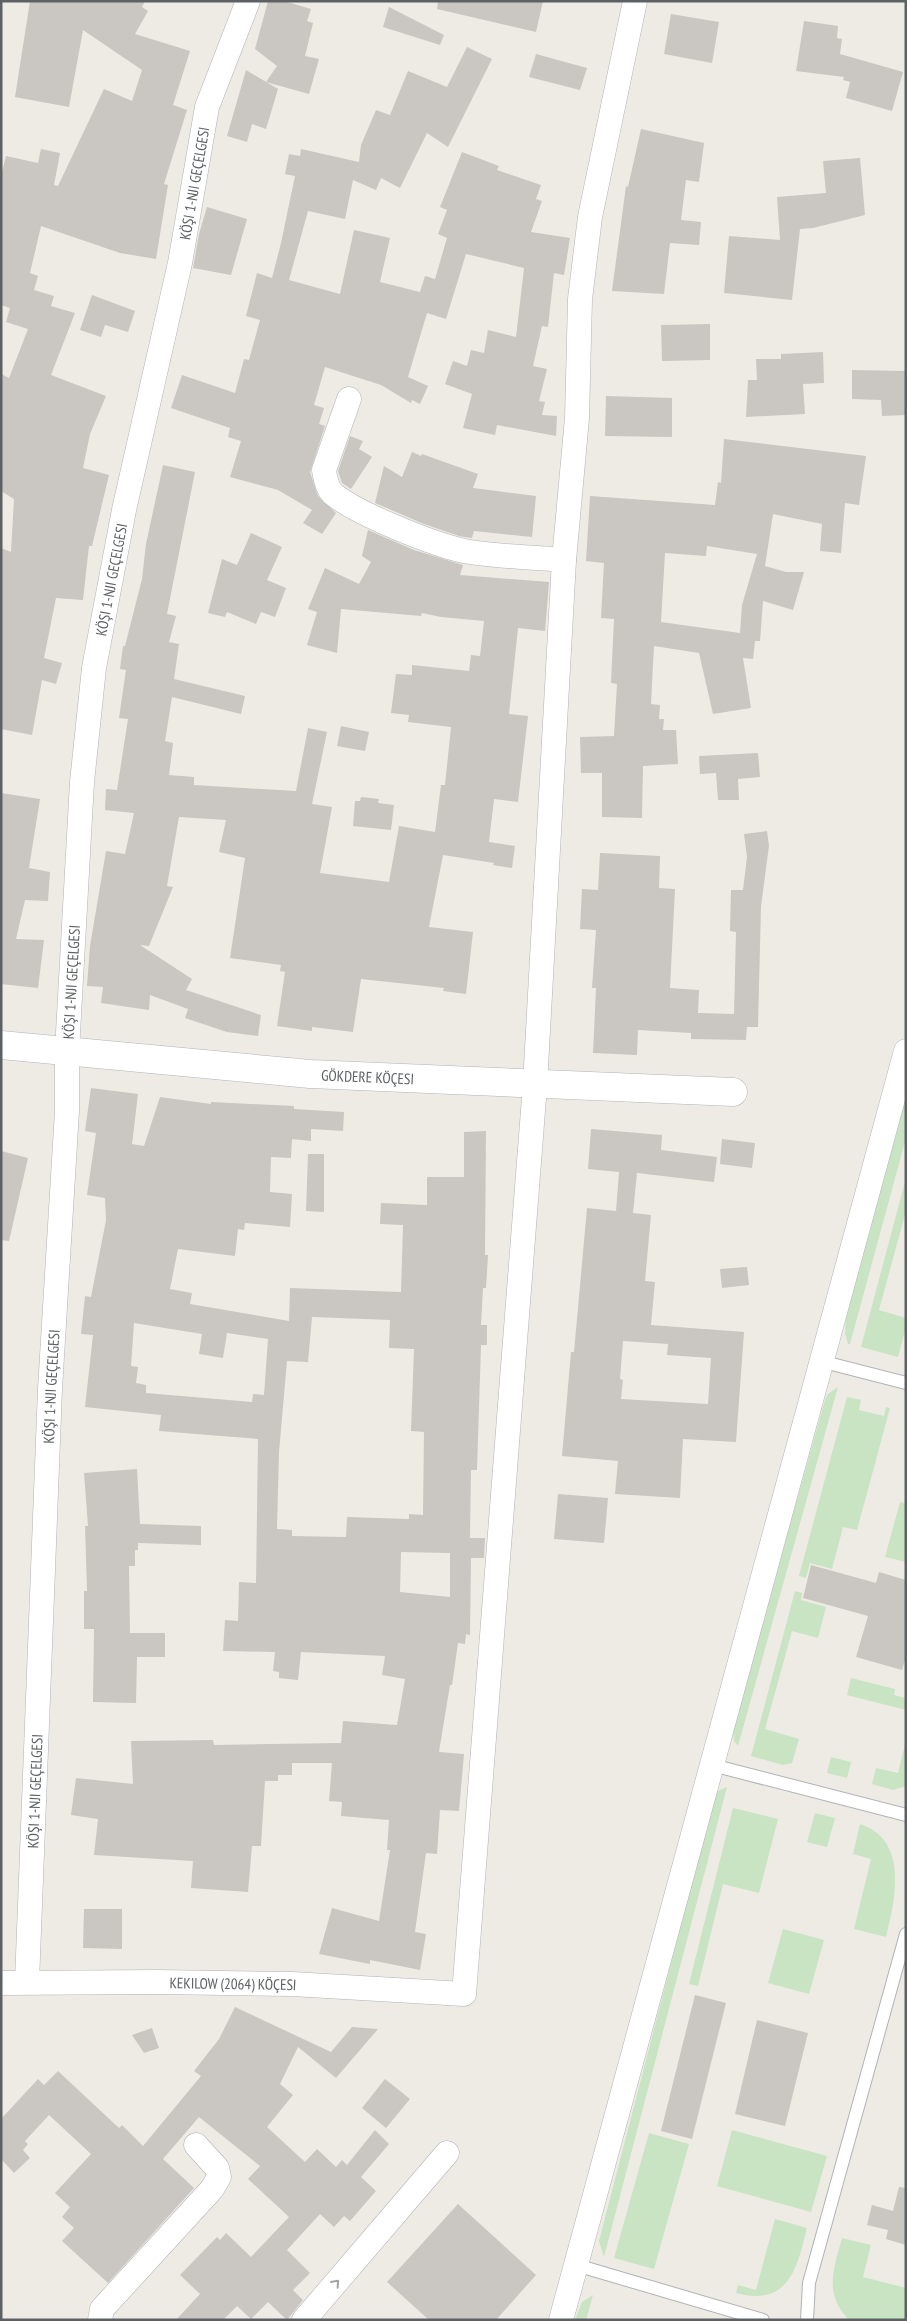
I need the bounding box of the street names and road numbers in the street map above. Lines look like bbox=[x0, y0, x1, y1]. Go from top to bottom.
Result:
street label: KÖŞI 1-NJI GEÇELGESI bbox=[175, 125, 213, 241]
street label: KÖŞI 1-NJI GEÇELGESI bbox=[91, 522, 131, 637]
street label: KÖŞI 1-NJI GEÇELGESI bbox=[58, 924, 84, 1040]
street label: GÖKDERE KÖÇESI bbox=[321, 1065, 414, 1088]
street label: KÖŞI 1-NJI GEÇELGESI bbox=[38, 1329, 63, 1444]
street label: KÖŞI 1-NJI GEÇELGESI bbox=[23, 1734, 46, 1849]
street label: KEKILOW (2064) KÖÇESI bbox=[169, 1973, 297, 1994]

